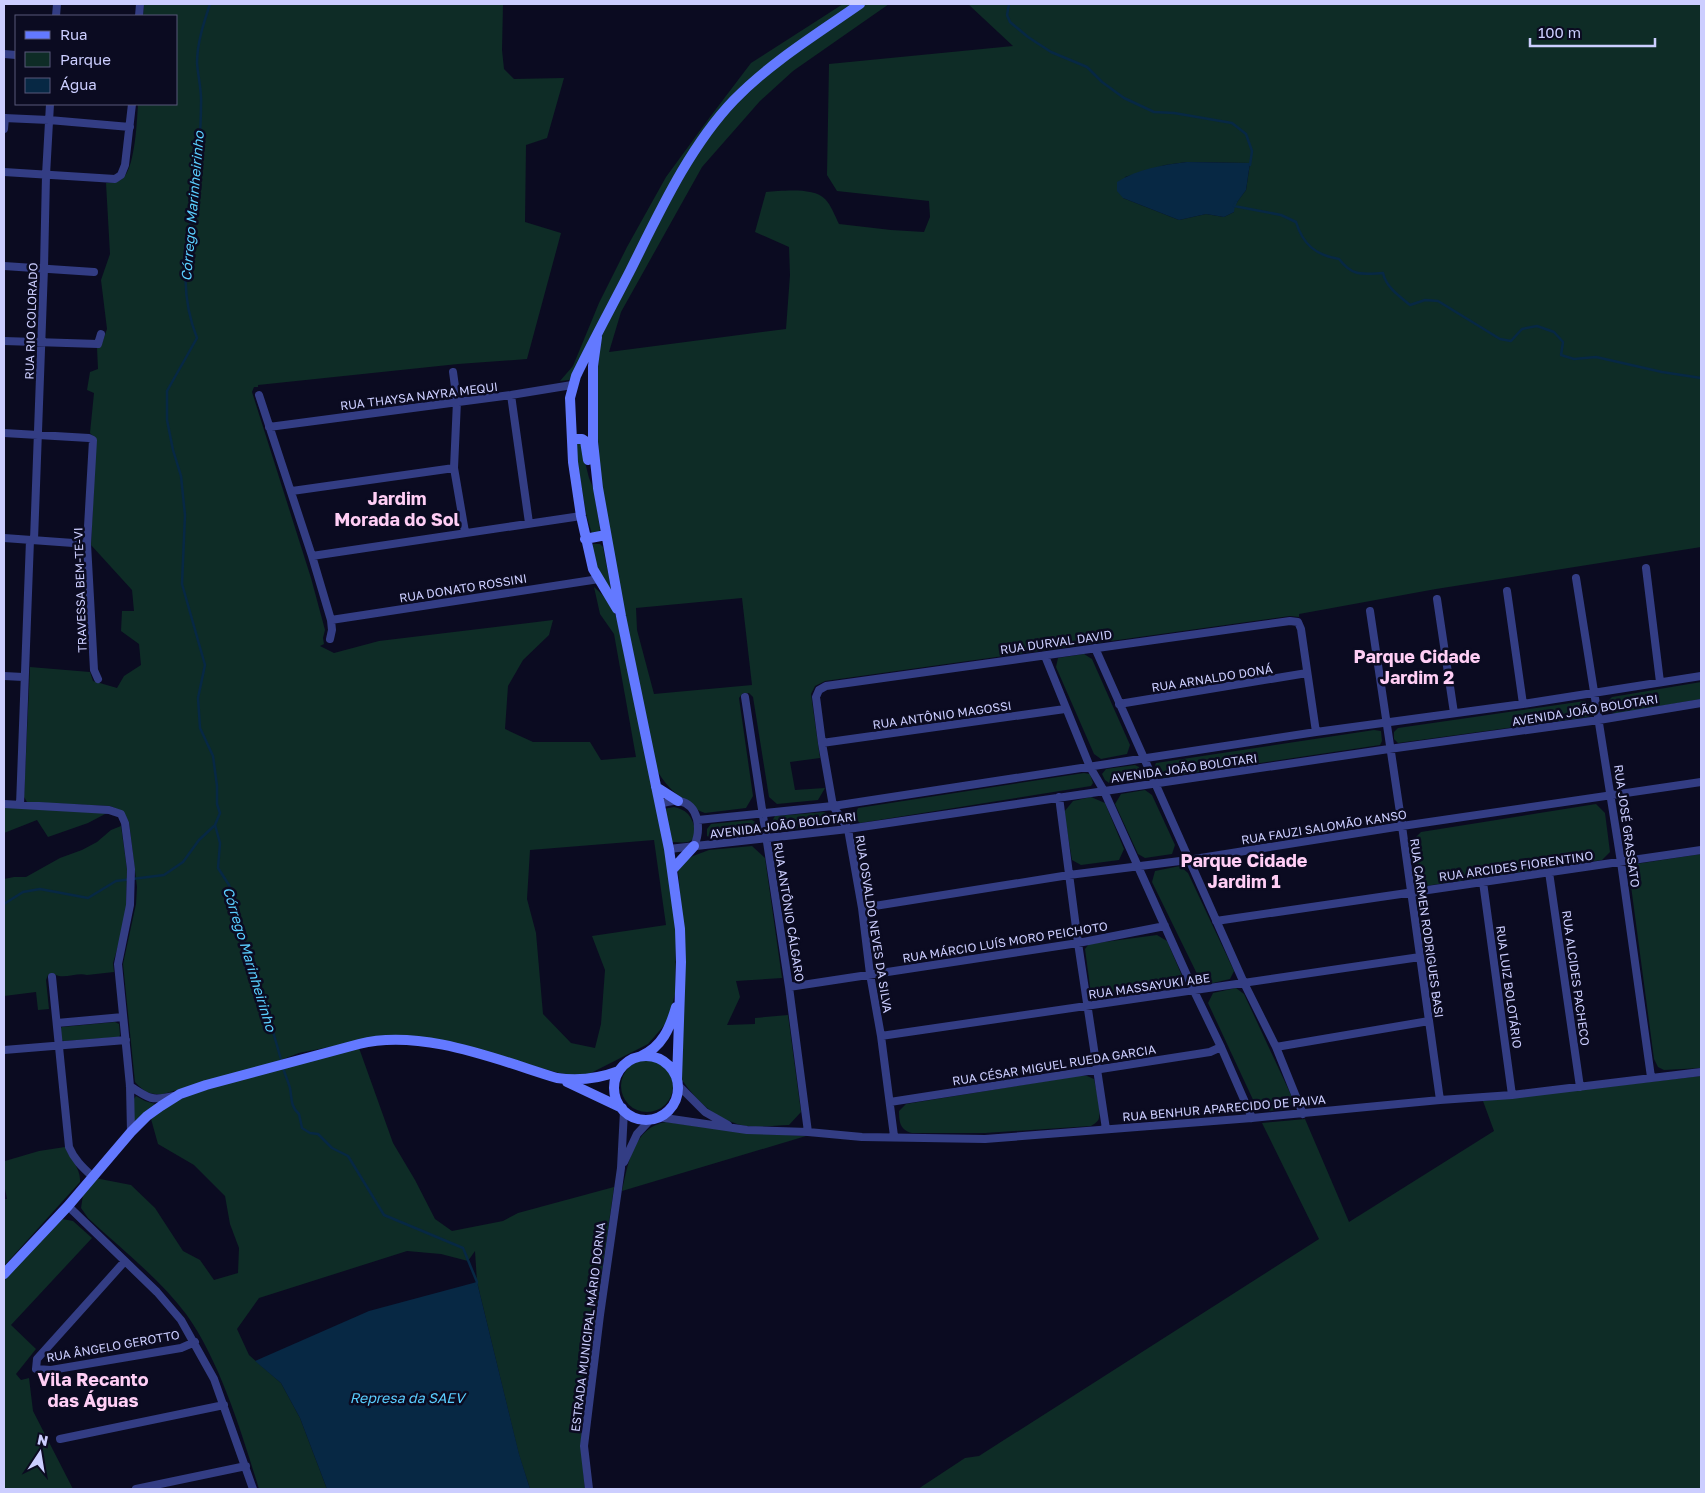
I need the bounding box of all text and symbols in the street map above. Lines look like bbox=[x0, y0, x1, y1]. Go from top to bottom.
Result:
legend bbox=[15, 15, 178, 105]
scale bar bbox=[1530, 15, 1655, 47]
text: 100 m bbox=[1538, 23, 1581, 41]
text: Rua bbox=[60, 25, 87, 43]
text: Parque bbox=[60, 50, 111, 68]
text: Água bbox=[60, 75, 97, 93]
water label: Córrego Marinheirinho bbox=[177, 129, 207, 282]
street label: RUA RIO COLORADO bbox=[21, 262, 41, 380]
street label: RUA THAYSA NAYRA MEQUI bbox=[339, 379, 499, 413]
district label: Jardim Morada do Sol bbox=[334, 487, 460, 530]
street label: TRAVESSA BEM-TE-VI bbox=[70, 527, 90, 653]
street label: RUA DONATO ROSSINI bbox=[398, 570, 528, 606]
street label: RUA DURVAL DAVID bbox=[999, 627, 1113, 657]
district label: Parque Cidade Jardim 2 bbox=[1354, 645, 1481, 688]
street label: RUA ARNALDO DONÁ bbox=[1150, 661, 1274, 695]
street label: AVENIDA JOÃO BOLOTARI bbox=[1511, 691, 1659, 729]
street label: RUA ANTÔNIO MAGOSSI bbox=[872, 698, 1012, 732]
street label: AVENIDA JOÃO BOLOTARI bbox=[1110, 750, 1258, 786]
street label: RUA JOSÉ GRASSATO bbox=[1611, 764, 1643, 889]
street label: RUA FAUZI SALOMÃO KANSO bbox=[1240, 806, 1408, 848]
street label: AVENIDA JOÃO BOLOTARI bbox=[709, 809, 857, 841]
street label: RUA OSVALDO NEVES DA SILVA bbox=[853, 834, 895, 1014]
street label: RUA CARMEN RODRIGUES BASI bbox=[1407, 837, 1447, 1019]
street label: RUA ANTÔNIO CÁLGARO bbox=[771, 841, 807, 983]
street label: RUA ARCIDES FIORENTINO bbox=[1438, 848, 1594, 884]
district label: Parque Cidade Jardim 1 bbox=[1181, 849, 1308, 892]
water label: Córrego Marinheirinho bbox=[220, 885, 281, 1035]
street label: RUA ALCIDES PACHECO bbox=[1559, 909, 1593, 1047]
street label: RUA MÁRCIO LUÍS MORO PEICHOTO bbox=[901, 918, 1109, 966]
street label: RUA LUIZ BOLOTÁRIO bbox=[1493, 925, 1525, 1049]
street label: RUA MASSAYUKI ABE bbox=[1087, 970, 1211, 1002]
street label: RUA CÉSAR MIGUEL RUEDA GARCIA bbox=[951, 1041, 1157, 1089]
street label: RUA BENHUR APARECIDO DE PAIVA bbox=[1122, 1092, 1326, 1124]
street label: ESTRADA MUNICIPAL MÁRIO DORNA bbox=[568, 1221, 608, 1433]
street label: RUA ÂNGELO GEROTTO bbox=[45, 1327, 181, 1365]
district label: Vila Recanto das Águas bbox=[37, 1368, 149, 1411]
water label: Represa da SAEV bbox=[350, 1389, 467, 1406]
north arrow bbox=[15, 1428, 65, 1478]
text: N bbox=[36, 1430, 50, 1449]

